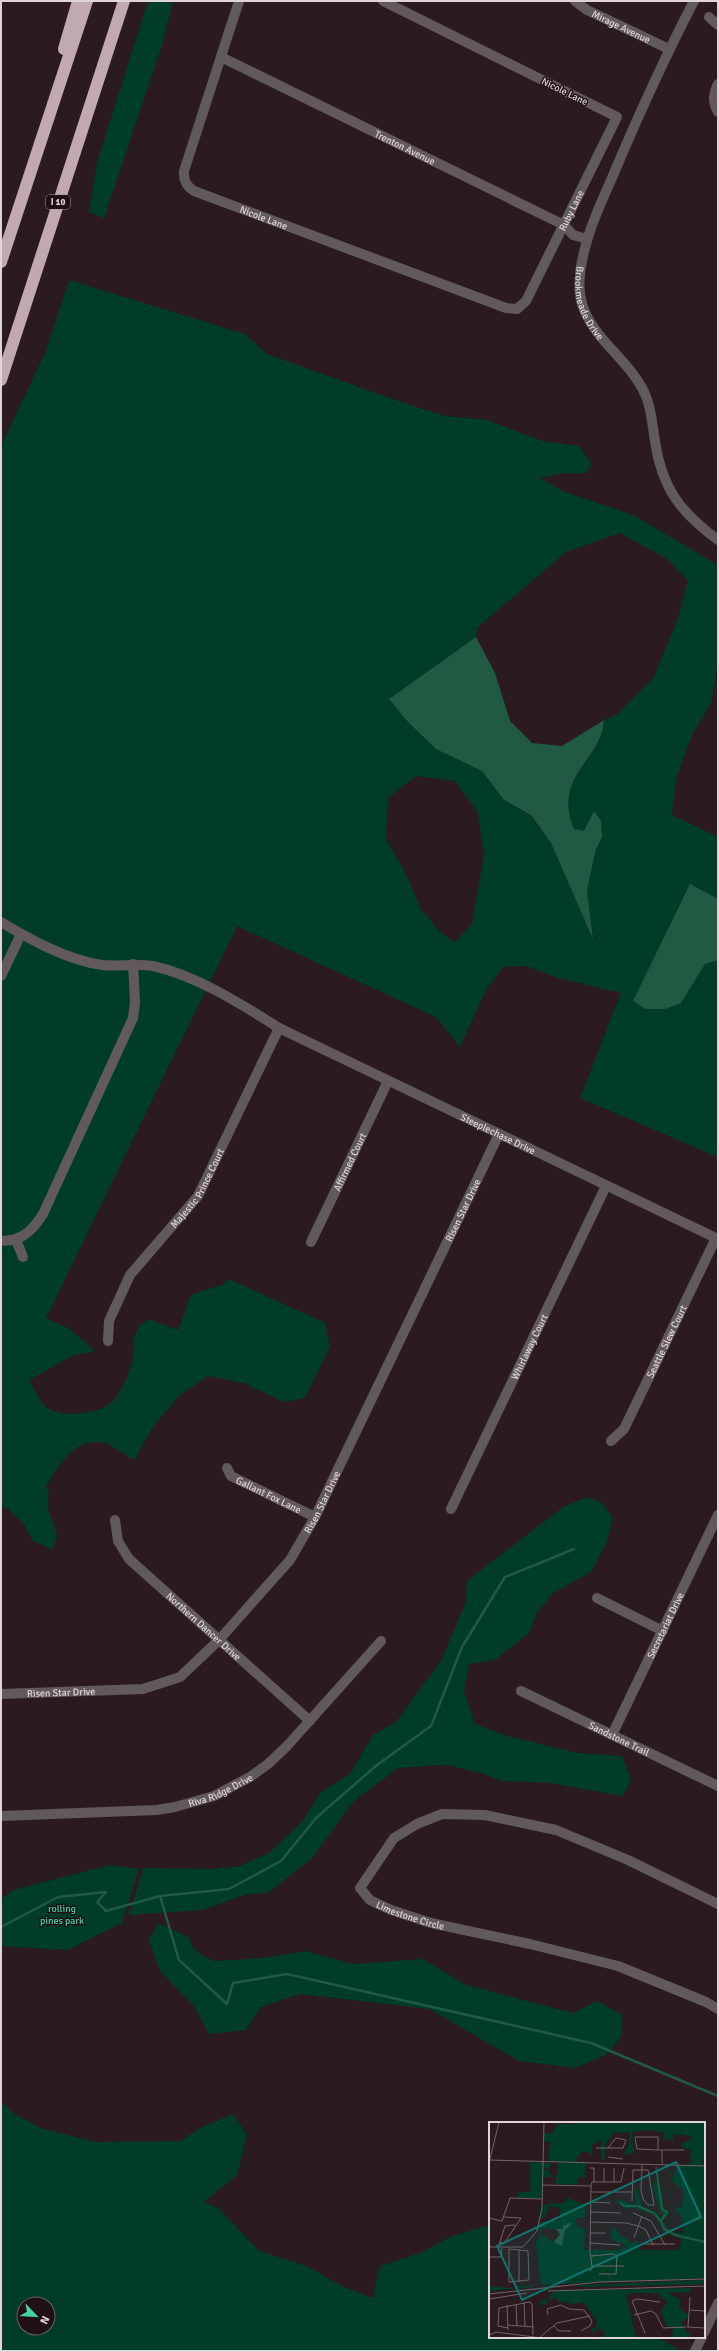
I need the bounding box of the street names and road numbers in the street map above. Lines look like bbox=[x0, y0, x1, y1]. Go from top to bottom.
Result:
street label: Mirage Avenue bbox=[590, 8, 652, 46]
street label: Nicole Lane bbox=[539, 76, 590, 108]
street label: Trenton Avenue bbox=[372, 128, 437, 168]
street label: Ruby Lane bbox=[557, 188, 587, 233]
road number: I 10 bbox=[46, 195, 70, 209]
street label: Nicole Lane bbox=[238, 204, 289, 233]
street label: Brookmeade Drive bbox=[572, 265, 606, 343]
street label: Steeplechase Drive bbox=[459, 1111, 537, 1157]
street label: Affirmed Court bbox=[331, 1131, 370, 1193]
street label: Majestic Prince Court bbox=[168, 1146, 227, 1231]
street label: Risen Star Drive bbox=[443, 1177, 484, 1244]
street label: Seattle Slew Court bbox=[644, 1303, 690, 1380]
street label: Whirlaway Court bbox=[509, 1312, 551, 1382]
street label: Risen Star Drive bbox=[302, 1469, 343, 1536]
street label: Gallant Fox Lane bbox=[234, 1474, 303, 1516]
street label: Northern Dancer Drive bbox=[164, 1590, 243, 1663]
street label: Secretariat Drive bbox=[645, 1590, 687, 1661]
street label: Risen Star Drive bbox=[27, 1686, 95, 1700]
street label: Sandstone Trail bbox=[586, 1720, 651, 1759]
street label: Riva Ridge Drive bbox=[187, 1772, 255, 1810]
street label: Limestone Circle bbox=[374, 1899, 445, 1933]

